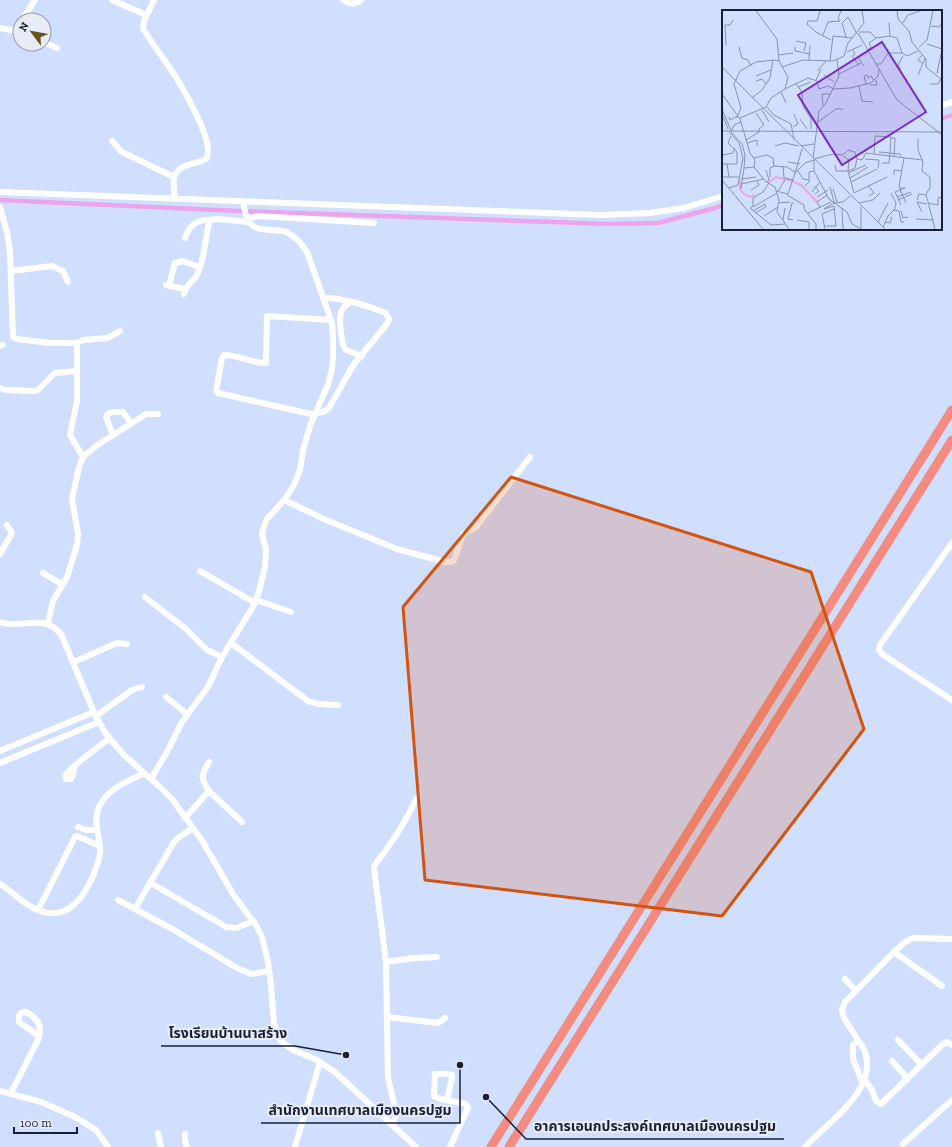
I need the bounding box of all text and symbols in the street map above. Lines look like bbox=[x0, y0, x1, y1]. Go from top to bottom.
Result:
inset map bbox=[722, 10, 942, 230]
north arrow bbox=[12, 12, 52, 52]
text: N bbox=[16, 19, 32, 34]
callout: โรงเรียนบ้านนาสร้าง bbox=[161, 1020, 295, 1046]
text: โรงเรียนบ้านนาสร้าง bbox=[169, 1025, 287, 1042]
callout: สำนักงานเทศบาลเมืองนครปฐม bbox=[261, 1097, 460, 1123]
text: สำนักงานเทศบาลเมืองนครปฐม bbox=[268, 1102, 452, 1119]
scale bar bbox=[14, 1109, 77, 1135]
callout: อาคารเอนกประสงค์เทศบาลเมืองนครปฐม bbox=[526, 1113, 784, 1139]
text: 100 m bbox=[20, 1116, 52, 1130]
text: อาคารเอนกประสงค์เทศบาลเมืองนครปฐม bbox=[534, 1118, 776, 1135]

